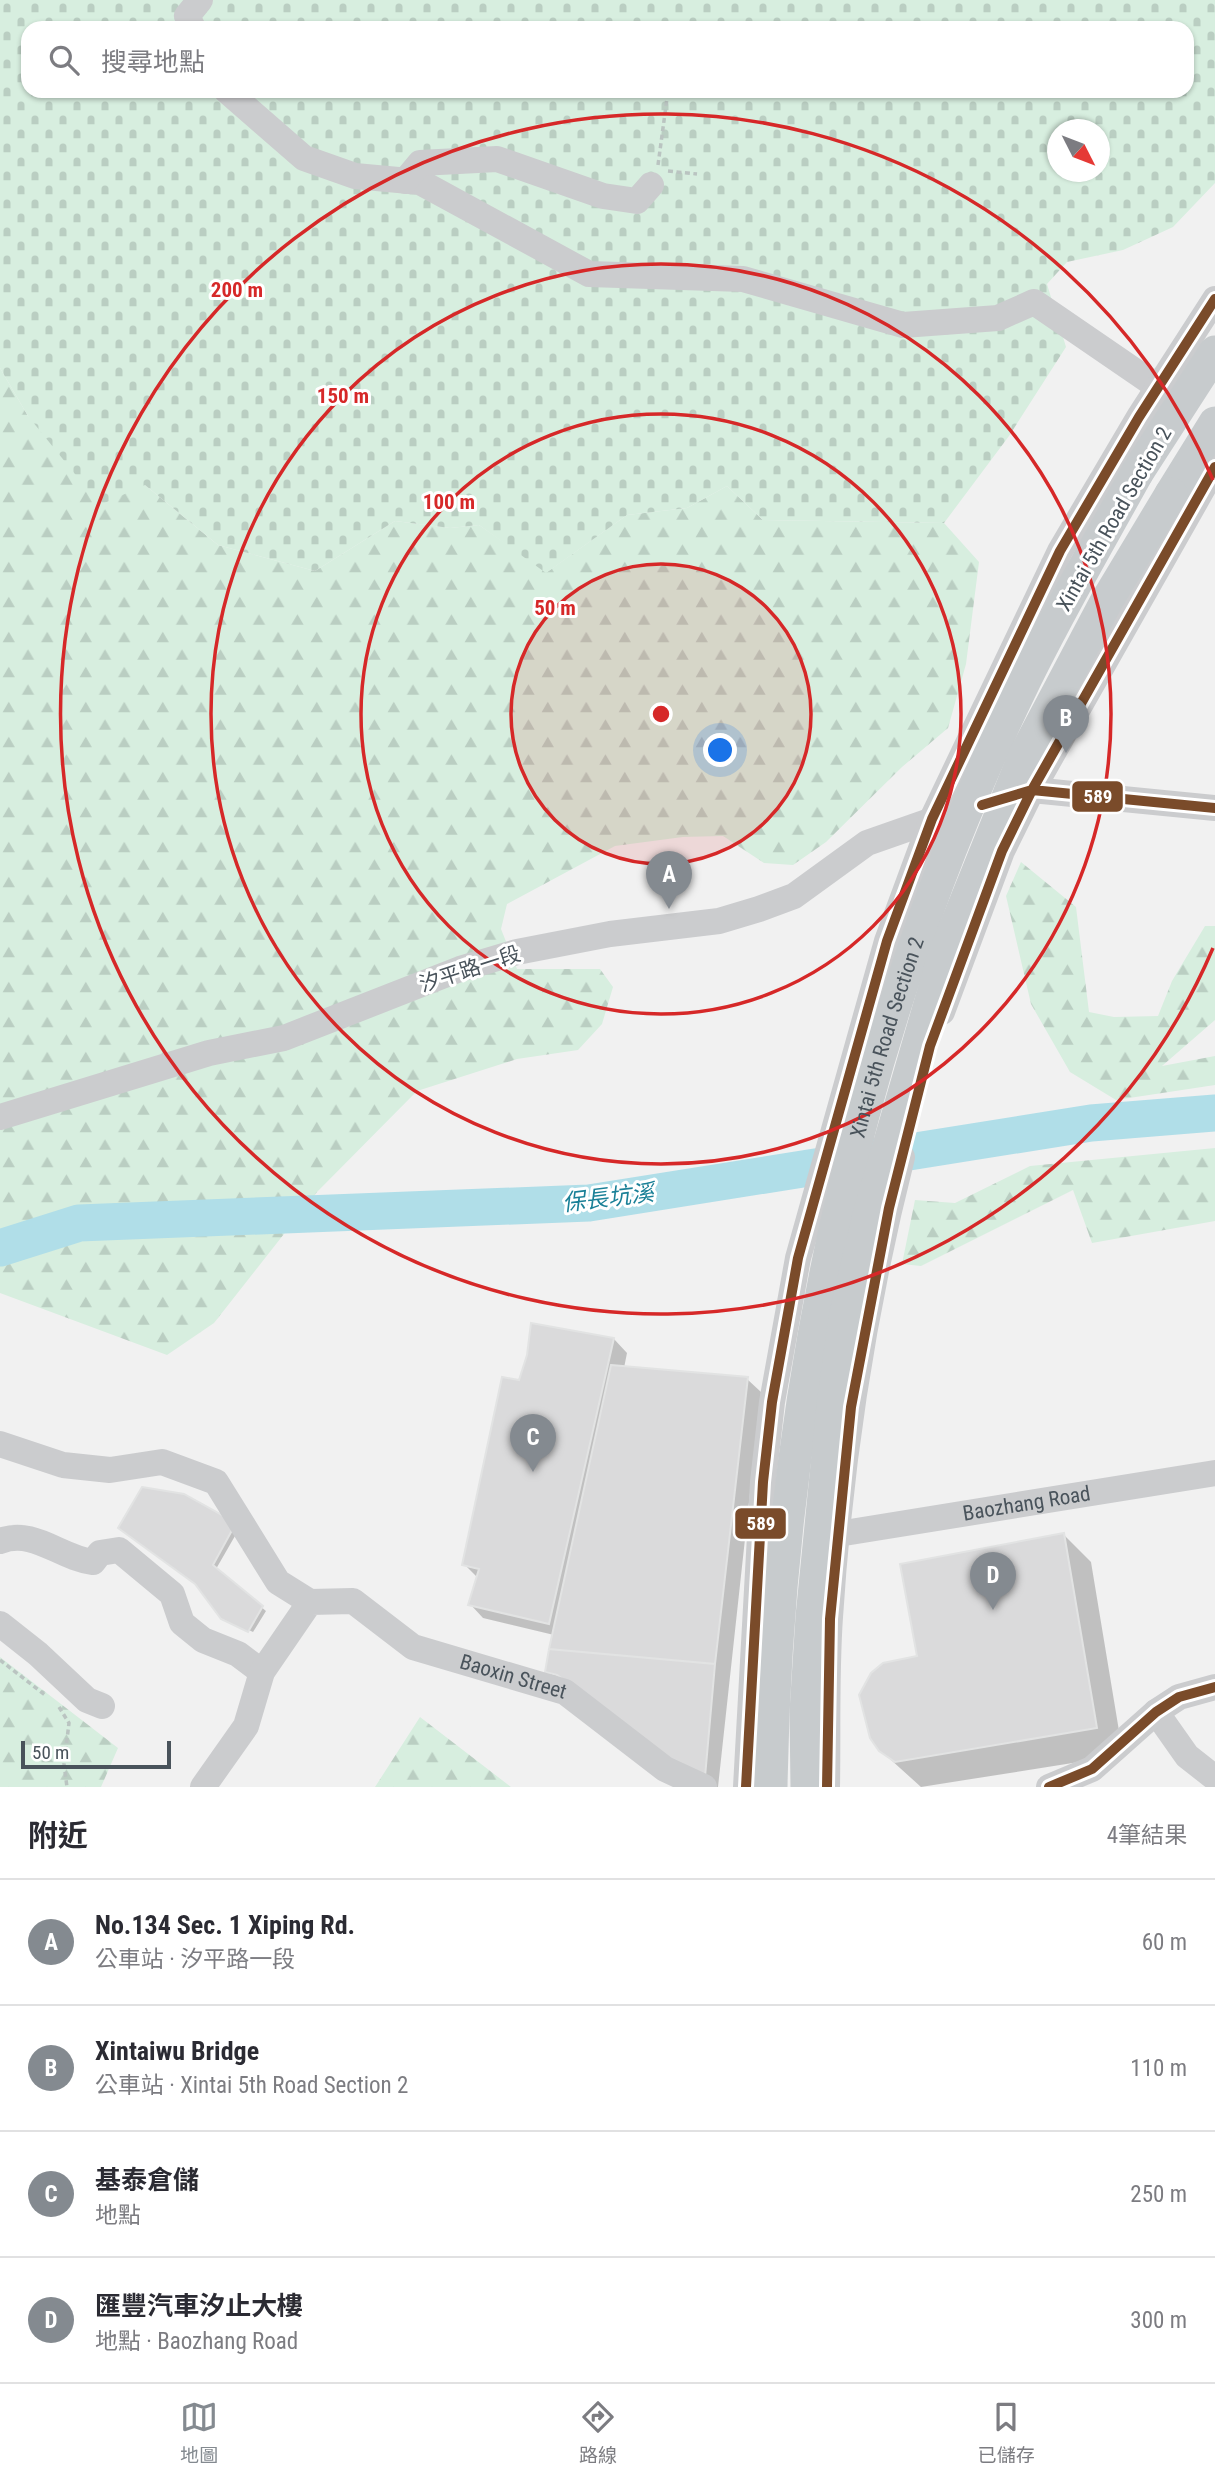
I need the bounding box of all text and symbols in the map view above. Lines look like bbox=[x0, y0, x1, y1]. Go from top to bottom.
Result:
search box bbox=[21, 21, 1194, 98]
icon: search bbox=[45, 41, 83, 79]
text: 搜尋地點 bbox=[101, 47, 205, 77]
north arrow bbox=[1047, 119, 1110, 182]
text: 200 m bbox=[211, 278, 263, 302]
text: 150 m bbox=[317, 384, 369, 408]
street label: Xintai 5th Road Section 2 bbox=[1052, 423, 1176, 615]
text: 100 m bbox=[423, 490, 475, 514]
text: 50 m bbox=[534, 596, 576, 620]
pin: B bbox=[1043, 695, 1089, 753]
centre of rings bbox=[649, 702, 673, 726]
your location bbox=[703, 733, 737, 767]
line badge: 589 bbox=[1071, 780, 1124, 813]
text: 589 bbox=[1084, 785, 1112, 808]
pin: A bbox=[646, 851, 692, 909]
street label: Xintai 5th Road Section 2 bbox=[846, 934, 929, 1140]
street label: 汐平路一段 bbox=[416, 941, 524, 997]
water label: 保長坑溪 bbox=[561, 1179, 658, 1217]
pin: C bbox=[510, 1414, 556, 1472]
street label: Baozhang Road bbox=[961, 1481, 1092, 1526]
line badge: 589 bbox=[734, 1507, 787, 1540]
text: 589 bbox=[747, 1512, 775, 1535]
pin: D bbox=[970, 1552, 1016, 1610]
street label: Baoxin Street bbox=[457, 1650, 569, 1704]
scale bar bbox=[21, 1738, 172, 1770]
text: 50 m bbox=[32, 1741, 69, 1764]
text: 附近 bbox=[28, 1818, 88, 1853]
text: 4筆結果 bbox=[1107, 1822, 1187, 1849]
text: No.134 Sec. 1 Xiping Rd. bbox=[95, 1910, 355, 1940]
text: A bbox=[44, 1929, 58, 1956]
text: 60 m bbox=[1142, 1929, 1187, 1956]
text: 公車站 · 汐平路一段 bbox=[95, 1946, 295, 1973]
text: Xintaiwu Bridge bbox=[95, 2036, 259, 2066]
text: B bbox=[45, 2055, 57, 2082]
text: 110 m bbox=[1130, 2055, 1187, 2082]
text: 公車站 · Xintai 5th Road Section 2 bbox=[95, 2072, 408, 2099]
text: 基泰倉儲 bbox=[95, 2165, 199, 2195]
text: C bbox=[44, 2181, 58, 2208]
text: 250 m bbox=[1130, 2181, 1187, 2208]
text: 地點 bbox=[95, 2202, 141, 2229]
text: 匯豐汽車汐止大樓 bbox=[95, 2291, 303, 2321]
text: D bbox=[45, 2307, 58, 2334]
text: 300 m bbox=[1130, 2307, 1187, 2334]
text: 地點 · Baozhang Road bbox=[95, 2328, 298, 2355]
tab: 地圖 bbox=[180, 2398, 218, 2467]
tab: 路線 bbox=[579, 2398, 617, 2467]
tab: 已儲存 bbox=[978, 2398, 1035, 2467]

